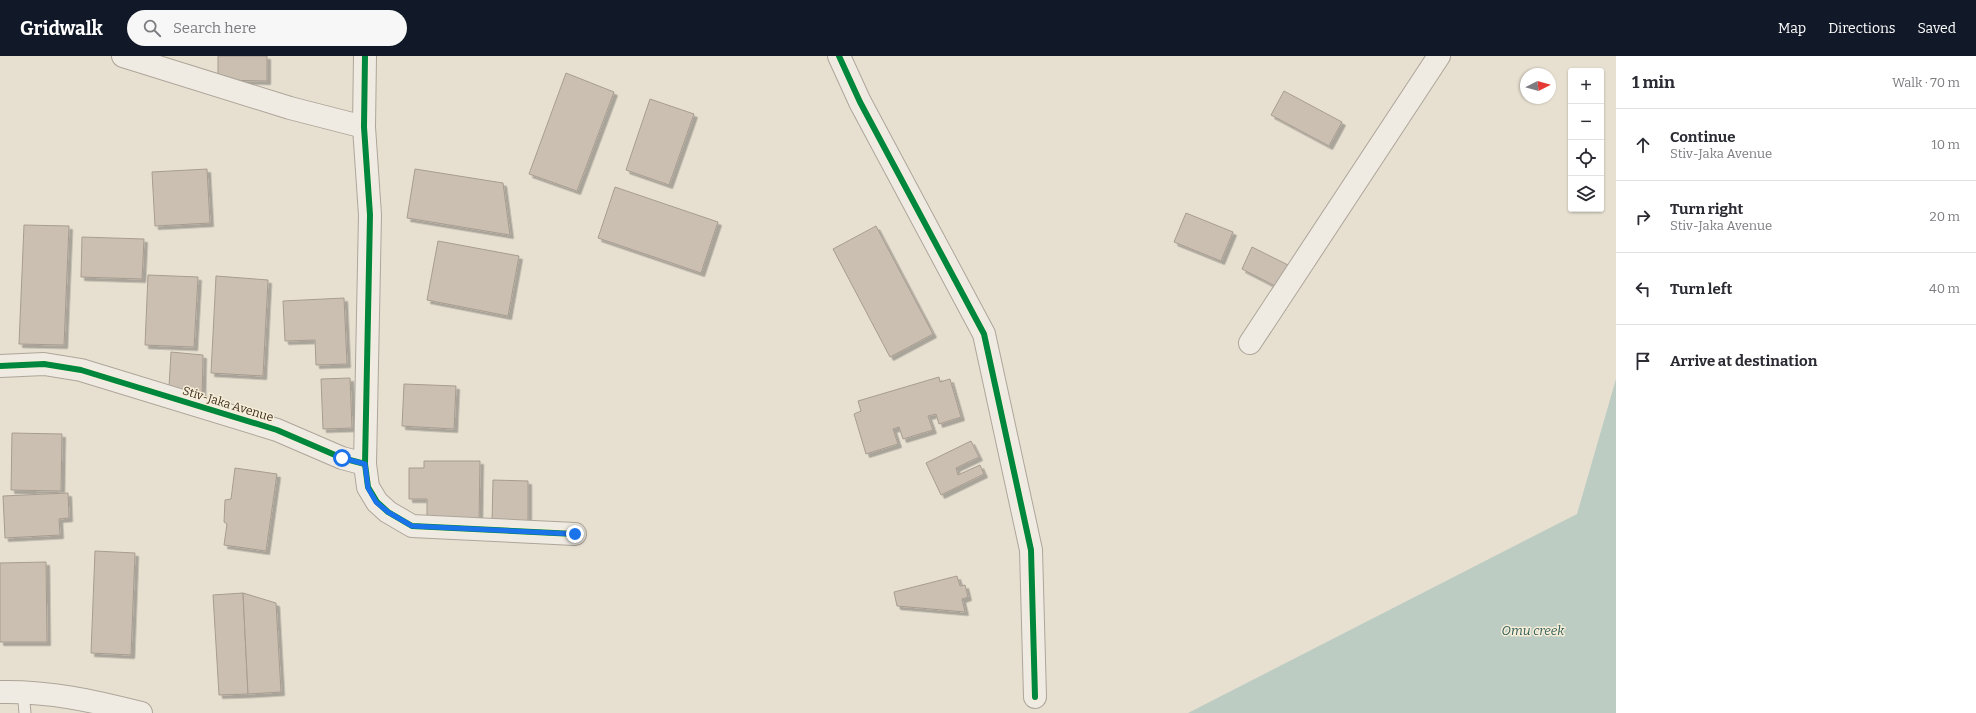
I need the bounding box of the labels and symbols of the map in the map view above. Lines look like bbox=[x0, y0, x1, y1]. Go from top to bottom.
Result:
north arrow bbox=[1520, 68, 1556, 104]
street label: Stiv-Jaka Avenue bbox=[181, 384, 275, 424]
route start bbox=[333, 449, 351, 467]
route end bbox=[566, 525, 584, 543]
water label: Omu creek bbox=[1502, 623, 1565, 638]

